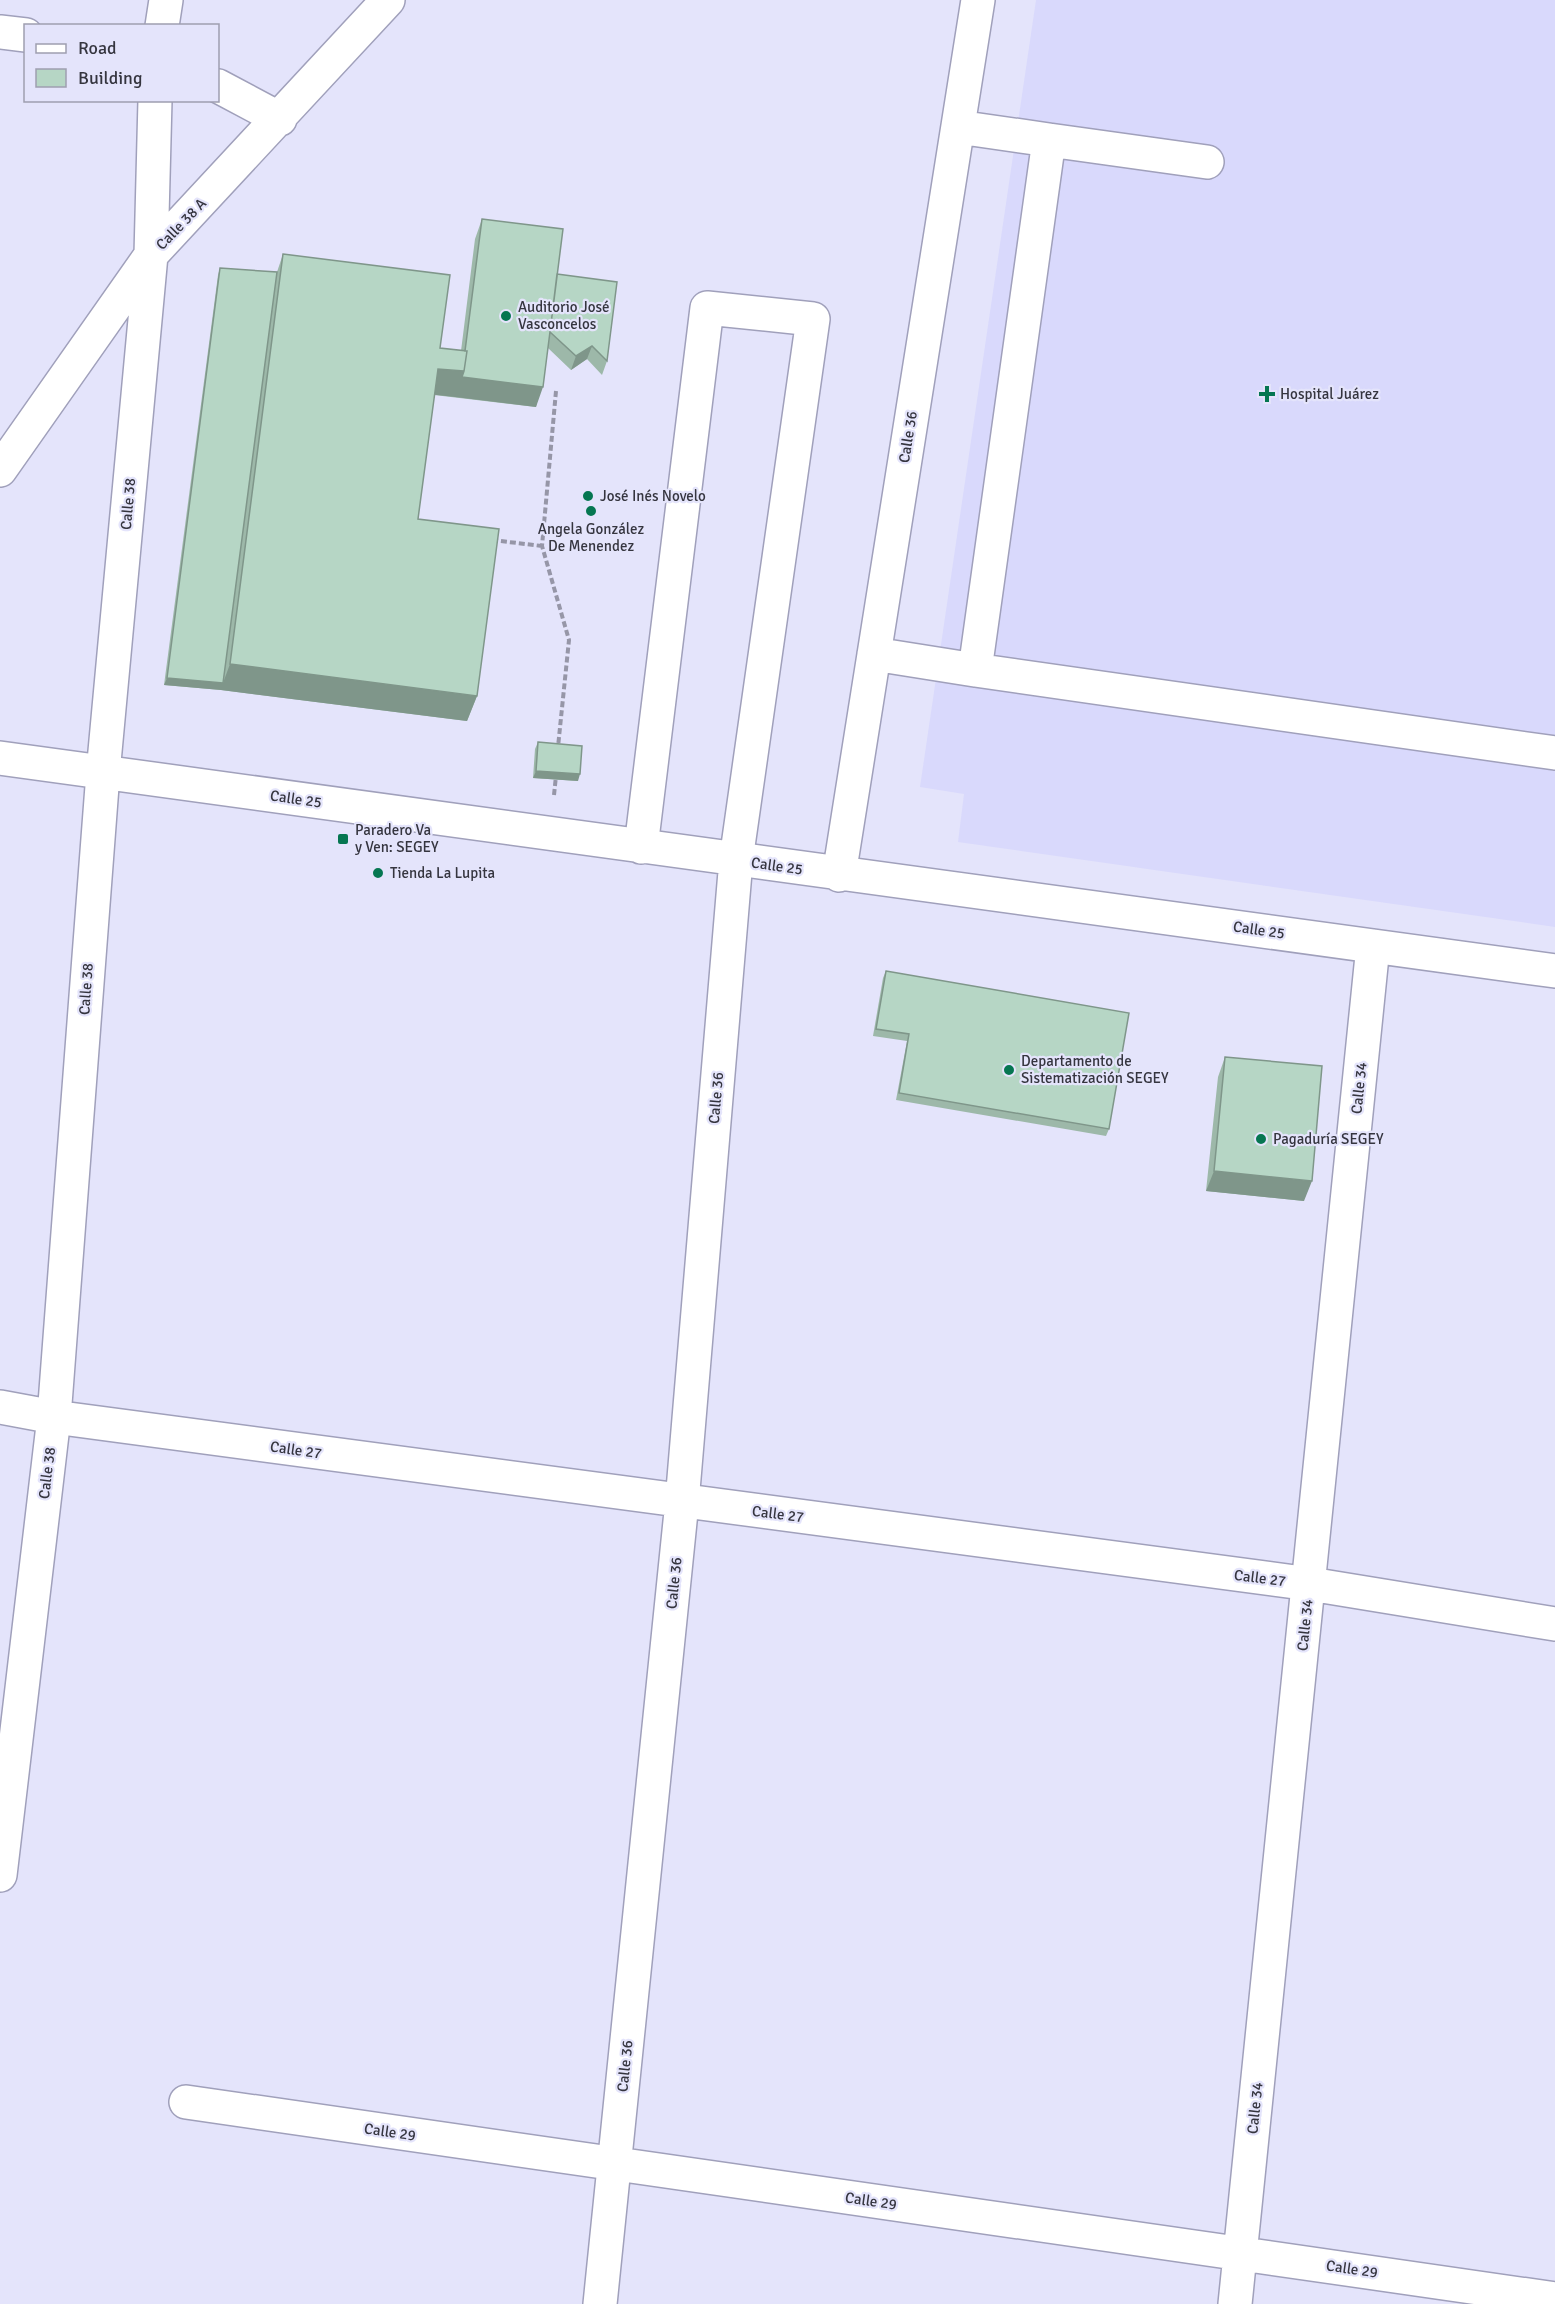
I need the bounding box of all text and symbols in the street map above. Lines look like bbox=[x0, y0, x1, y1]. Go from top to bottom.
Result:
legend bbox=[24, 24, 219, 102]
text: Road bbox=[78, 37, 117, 59]
text: Building bbox=[78, 67, 142, 89]
street label: Calle 38 A bbox=[152, 195, 210, 253]
place label: Auditorio José Vasconcelos bbox=[518, 298, 610, 333]
marker: Auditorio José Vasconcelos bbox=[499, 309, 513, 323]
marker: Hospital Juárez bbox=[1258, 385, 1276, 403]
place label: Hospital Juárez bbox=[1280, 385, 1379, 403]
street label: Calle 36 bbox=[895, 410, 921, 464]
street label: Calle 38 bbox=[117, 477, 139, 531]
place label: José Inés Novelo bbox=[600, 487, 706, 505]
marker: José Inés Novelo bbox=[581, 489, 595, 503]
marker: Angela González De Menendez bbox=[584, 504, 598, 518]
place label: Angela González De Menendez bbox=[538, 520, 645, 555]
street label: Calle 25 bbox=[269, 786, 323, 812]
place label: Paradero Va y Ven: SEGEY bbox=[355, 821, 439, 856]
marker: Paradero Va y Ven: SEGEY bbox=[336, 832, 350, 846]
street label: Calle 25 bbox=[750, 853, 804, 879]
place label: Tienda La Lupita bbox=[390, 864, 495, 882]
marker: Tienda La Lupita bbox=[371, 866, 385, 880]
street label: Calle 25 bbox=[1232, 917, 1286, 943]
street label: Calle 38 bbox=[75, 962, 97, 1016]
place label: Departamento de Sistematización SEGEY bbox=[1021, 1052, 1169, 1087]
street label: Calle 34 bbox=[1347, 1061, 1371, 1115]
marker: Departamento de Sistematización SEGEY bbox=[1002, 1063, 1016, 1077]
street label: Calle 36 bbox=[705, 1071, 727, 1125]
place label: Pagaduría SEGEY bbox=[1273, 1130, 1384, 1148]
marker: Pagaduría SEGEY bbox=[1254, 1132, 1268, 1146]
street label: Calle 27 bbox=[269, 1437, 323, 1463]
street label: Calle 38 bbox=[35, 1446, 59, 1500]
street label: Calle 27 bbox=[751, 1502, 805, 1526]
street label: Calle 36 bbox=[662, 1556, 686, 1610]
street label: Calle 27 bbox=[1233, 1566, 1287, 1590]
street label: Calle 34 bbox=[1293, 1598, 1317, 1652]
street label: Calle 36 bbox=[613, 2039, 637, 2093]
street label: Calle 34 bbox=[1243, 2081, 1267, 2135]
street label: Calle 29 bbox=[363, 2119, 417, 2145]
street label: Calle 29 bbox=[844, 2188, 898, 2214]
street label: Calle 29 bbox=[1325, 2256, 1379, 2282]

